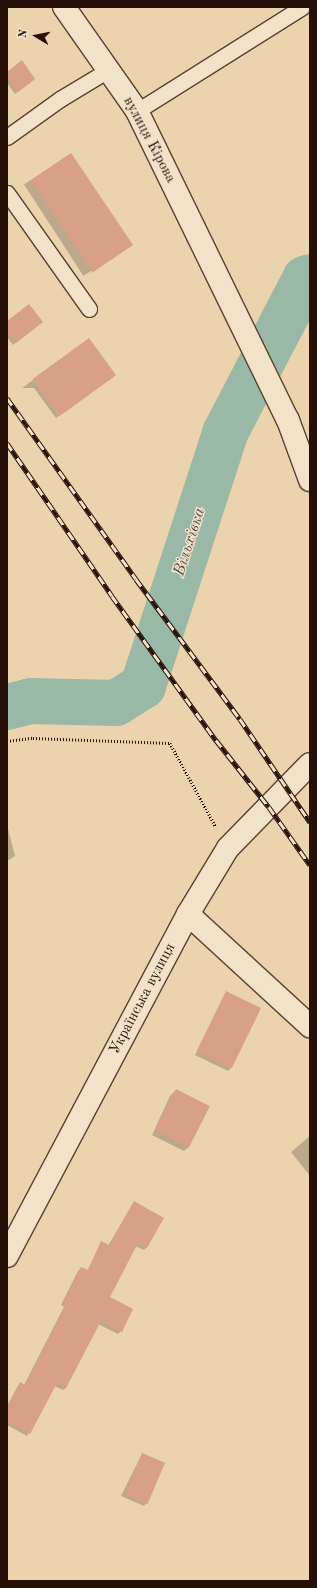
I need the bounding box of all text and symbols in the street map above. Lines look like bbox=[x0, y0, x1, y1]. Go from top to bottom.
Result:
north arrow bbox=[16, 16, 56, 56]
text: N bbox=[18, 29, 30, 39]
street label: вулиця Кірова bbox=[119, 94, 179, 186]
water label: Вільхівка bbox=[170, 505, 210, 579]
street label: Українська вулиця bbox=[106, 940, 180, 1058]

